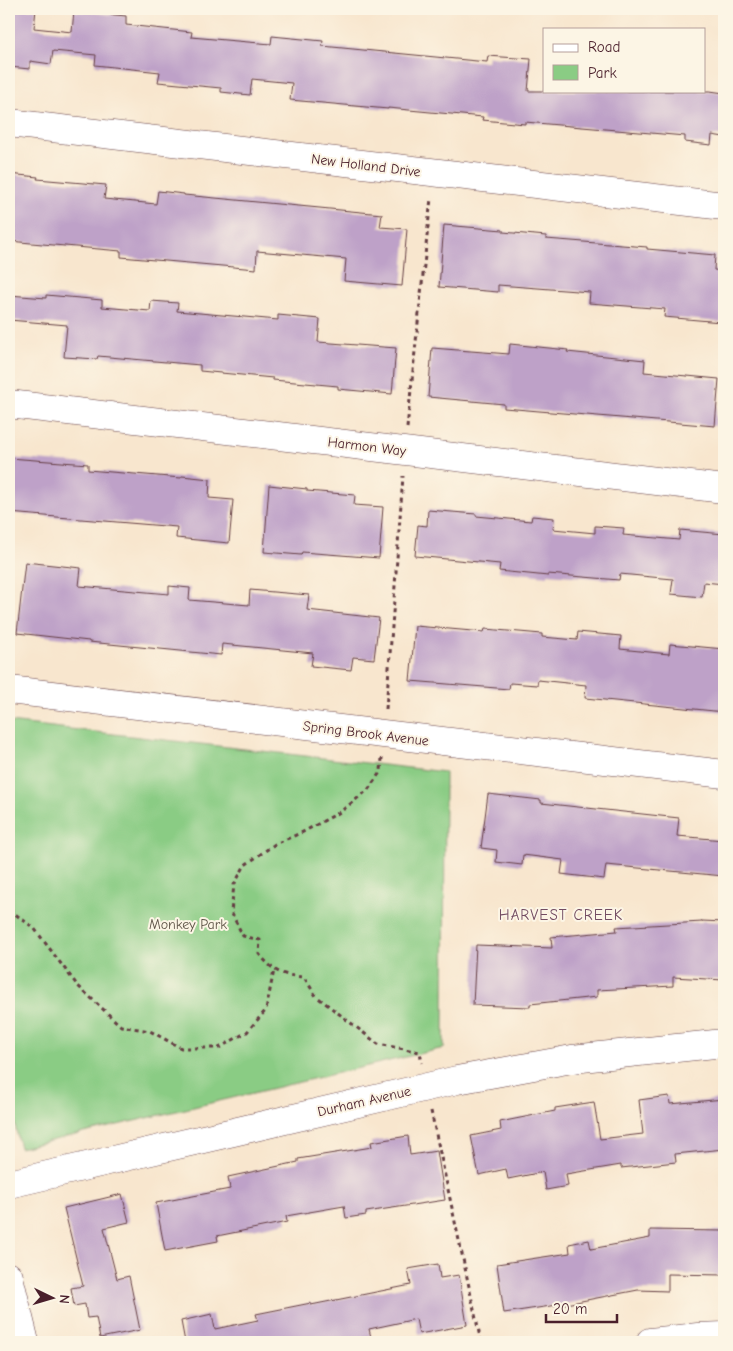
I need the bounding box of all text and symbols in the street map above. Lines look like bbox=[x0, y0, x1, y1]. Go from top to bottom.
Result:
legend bbox=[543, 28, 706, 92]
text: Road bbox=[588, 38, 620, 56]
text: Park bbox=[588, 64, 617, 82]
street label: New Holland Drive bbox=[310, 150, 422, 181]
street label: Harmon Way bbox=[327, 433, 408, 460]
street label: Spring Brook Avenue bbox=[302, 717, 430, 750]
district label: HARVEST CREEK bbox=[499, 906, 623, 924]
park label: Monkey Park bbox=[149, 916, 227, 933]
street label: Durham Avenue bbox=[316, 1083, 412, 1120]
north arrow bbox=[28, 1274, 78, 1324]
scale bar bbox=[546, 1291, 617, 1323]
text: N bbox=[56, 1294, 73, 1304]
text: 20 m bbox=[553, 1300, 587, 1318]

